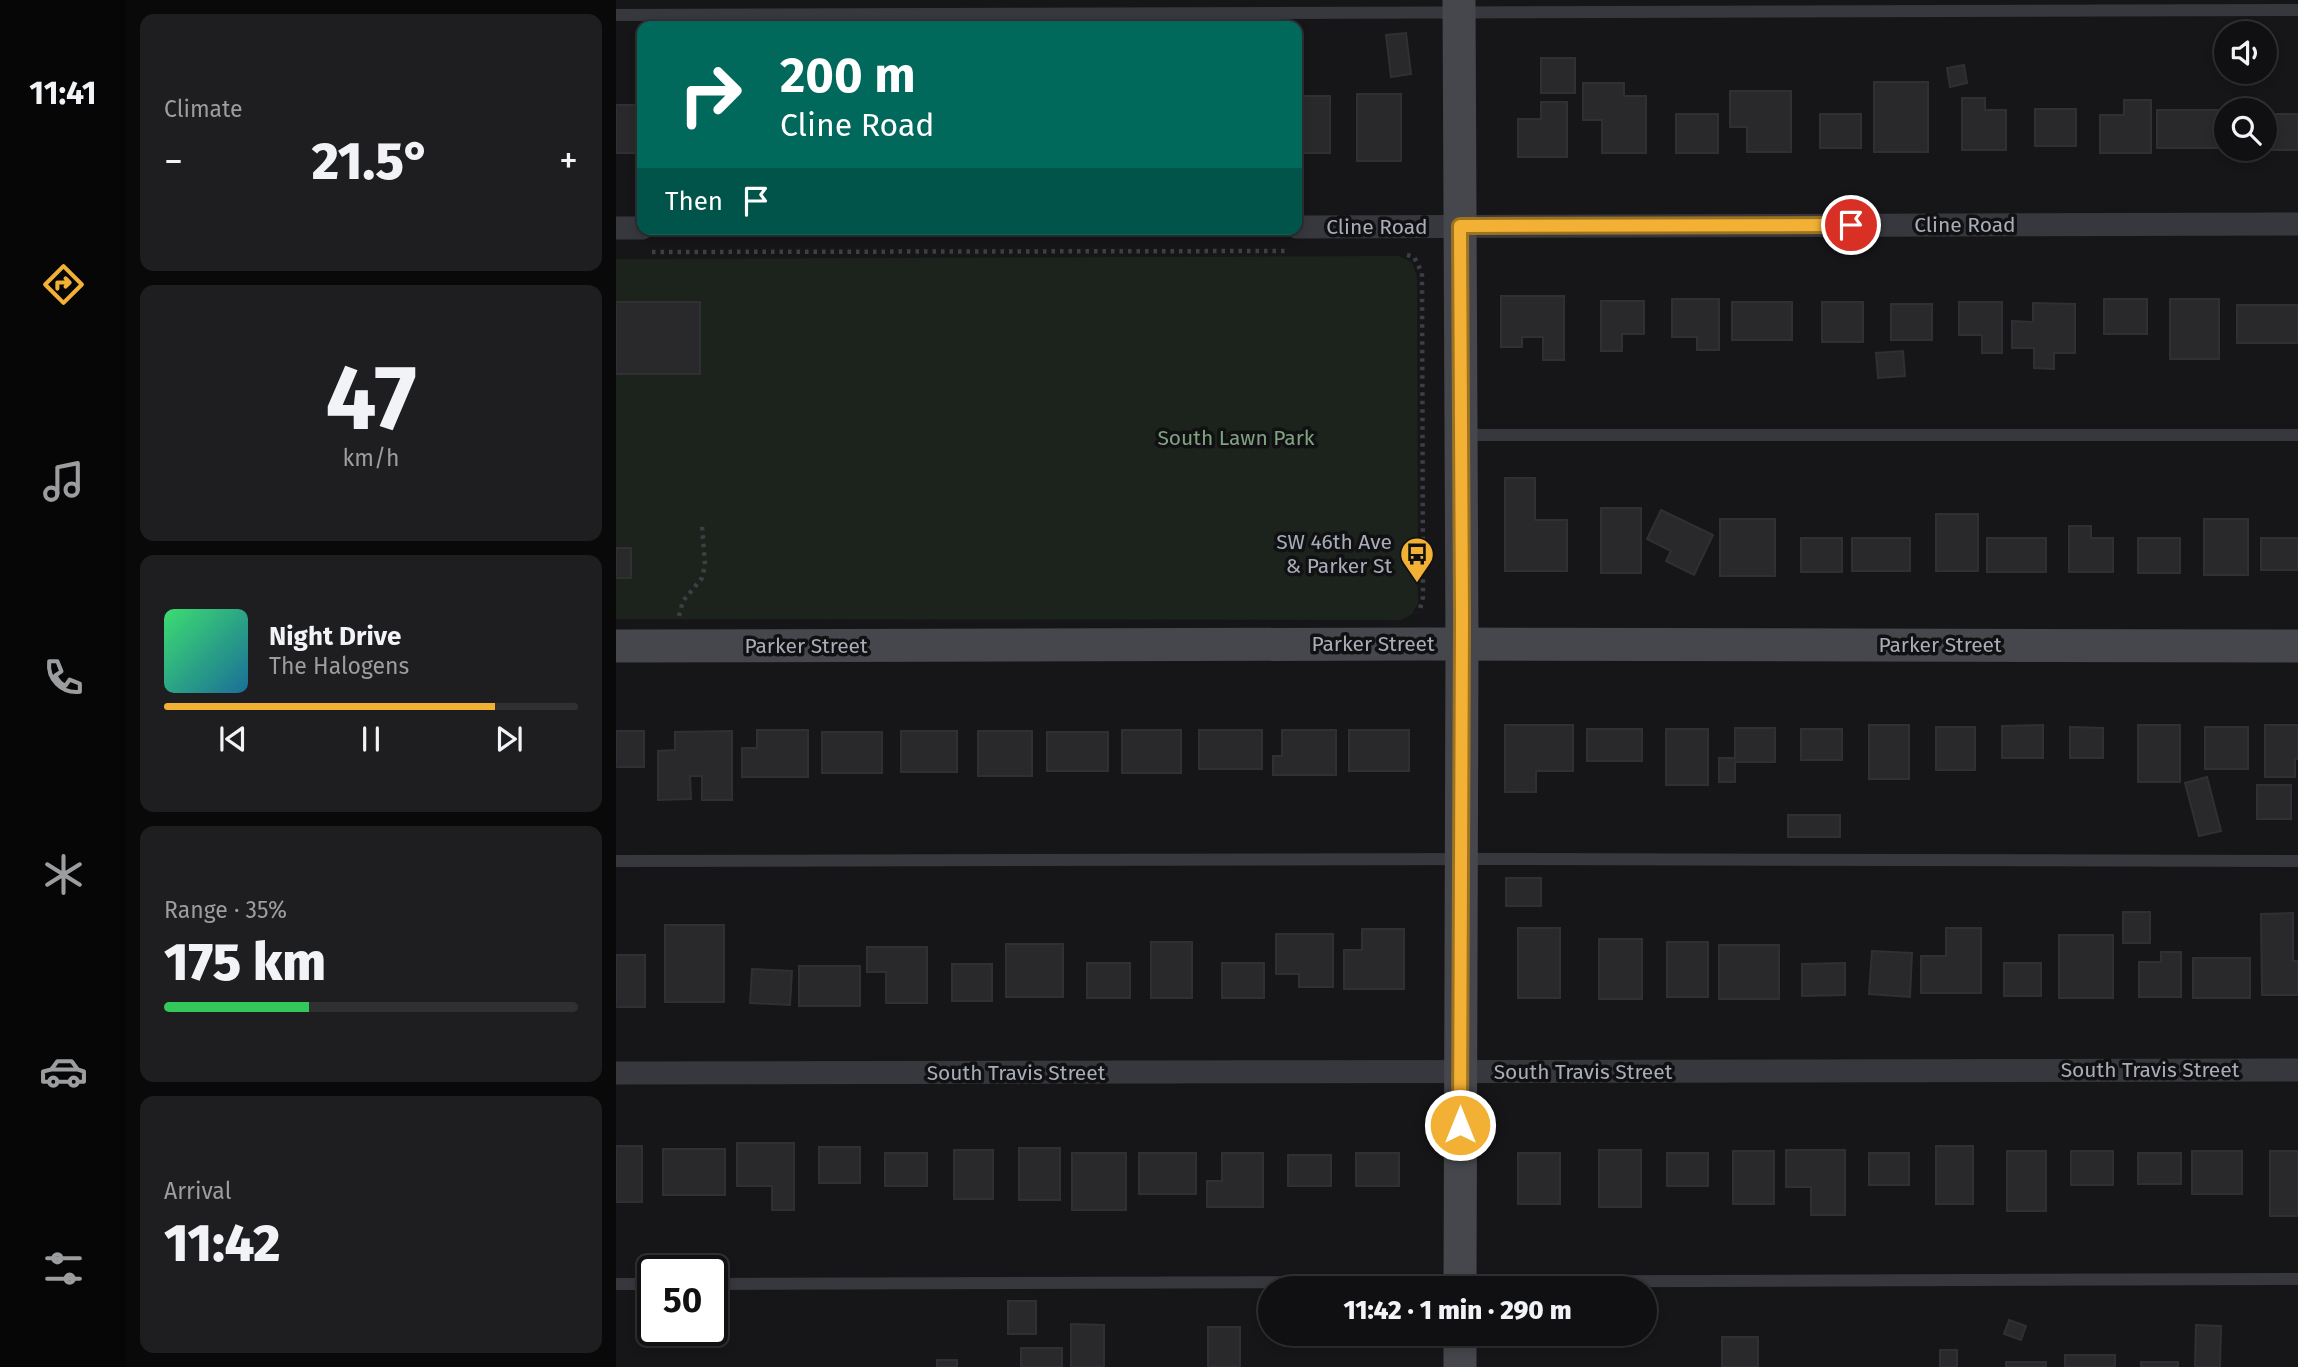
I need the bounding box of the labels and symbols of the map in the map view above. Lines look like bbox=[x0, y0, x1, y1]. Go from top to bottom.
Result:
pin bbox=[1821, 195, 1881, 255]
street label: Cline Road bbox=[1914, 212, 2016, 238]
street label: Cline Road bbox=[1326, 214, 1428, 240]
park label: South Lawn Park bbox=[1157, 425, 1315, 451]
place label: SW 46th Ave & Parker St bbox=[1276, 529, 1392, 579]
bus stop icon: SW 46th Ave & Parker St bbox=[1398, 535, 1436, 584]
street label: Parker Street bbox=[1311, 631, 1435, 657]
street label: Parker Street bbox=[1878, 632, 2002, 658]
street label: Parker Street bbox=[744, 633, 868, 659]
street label: South Travis Street bbox=[2061, 1057, 2240, 1083]
street label: South Travis Street bbox=[1494, 1059, 1673, 1085]
street label: South Travis Street bbox=[927, 1060, 1106, 1086]
position arrow bbox=[1423, 1088, 1497, 1162]
speed limit sign: 50 bbox=[637, 1255, 728, 1346]

